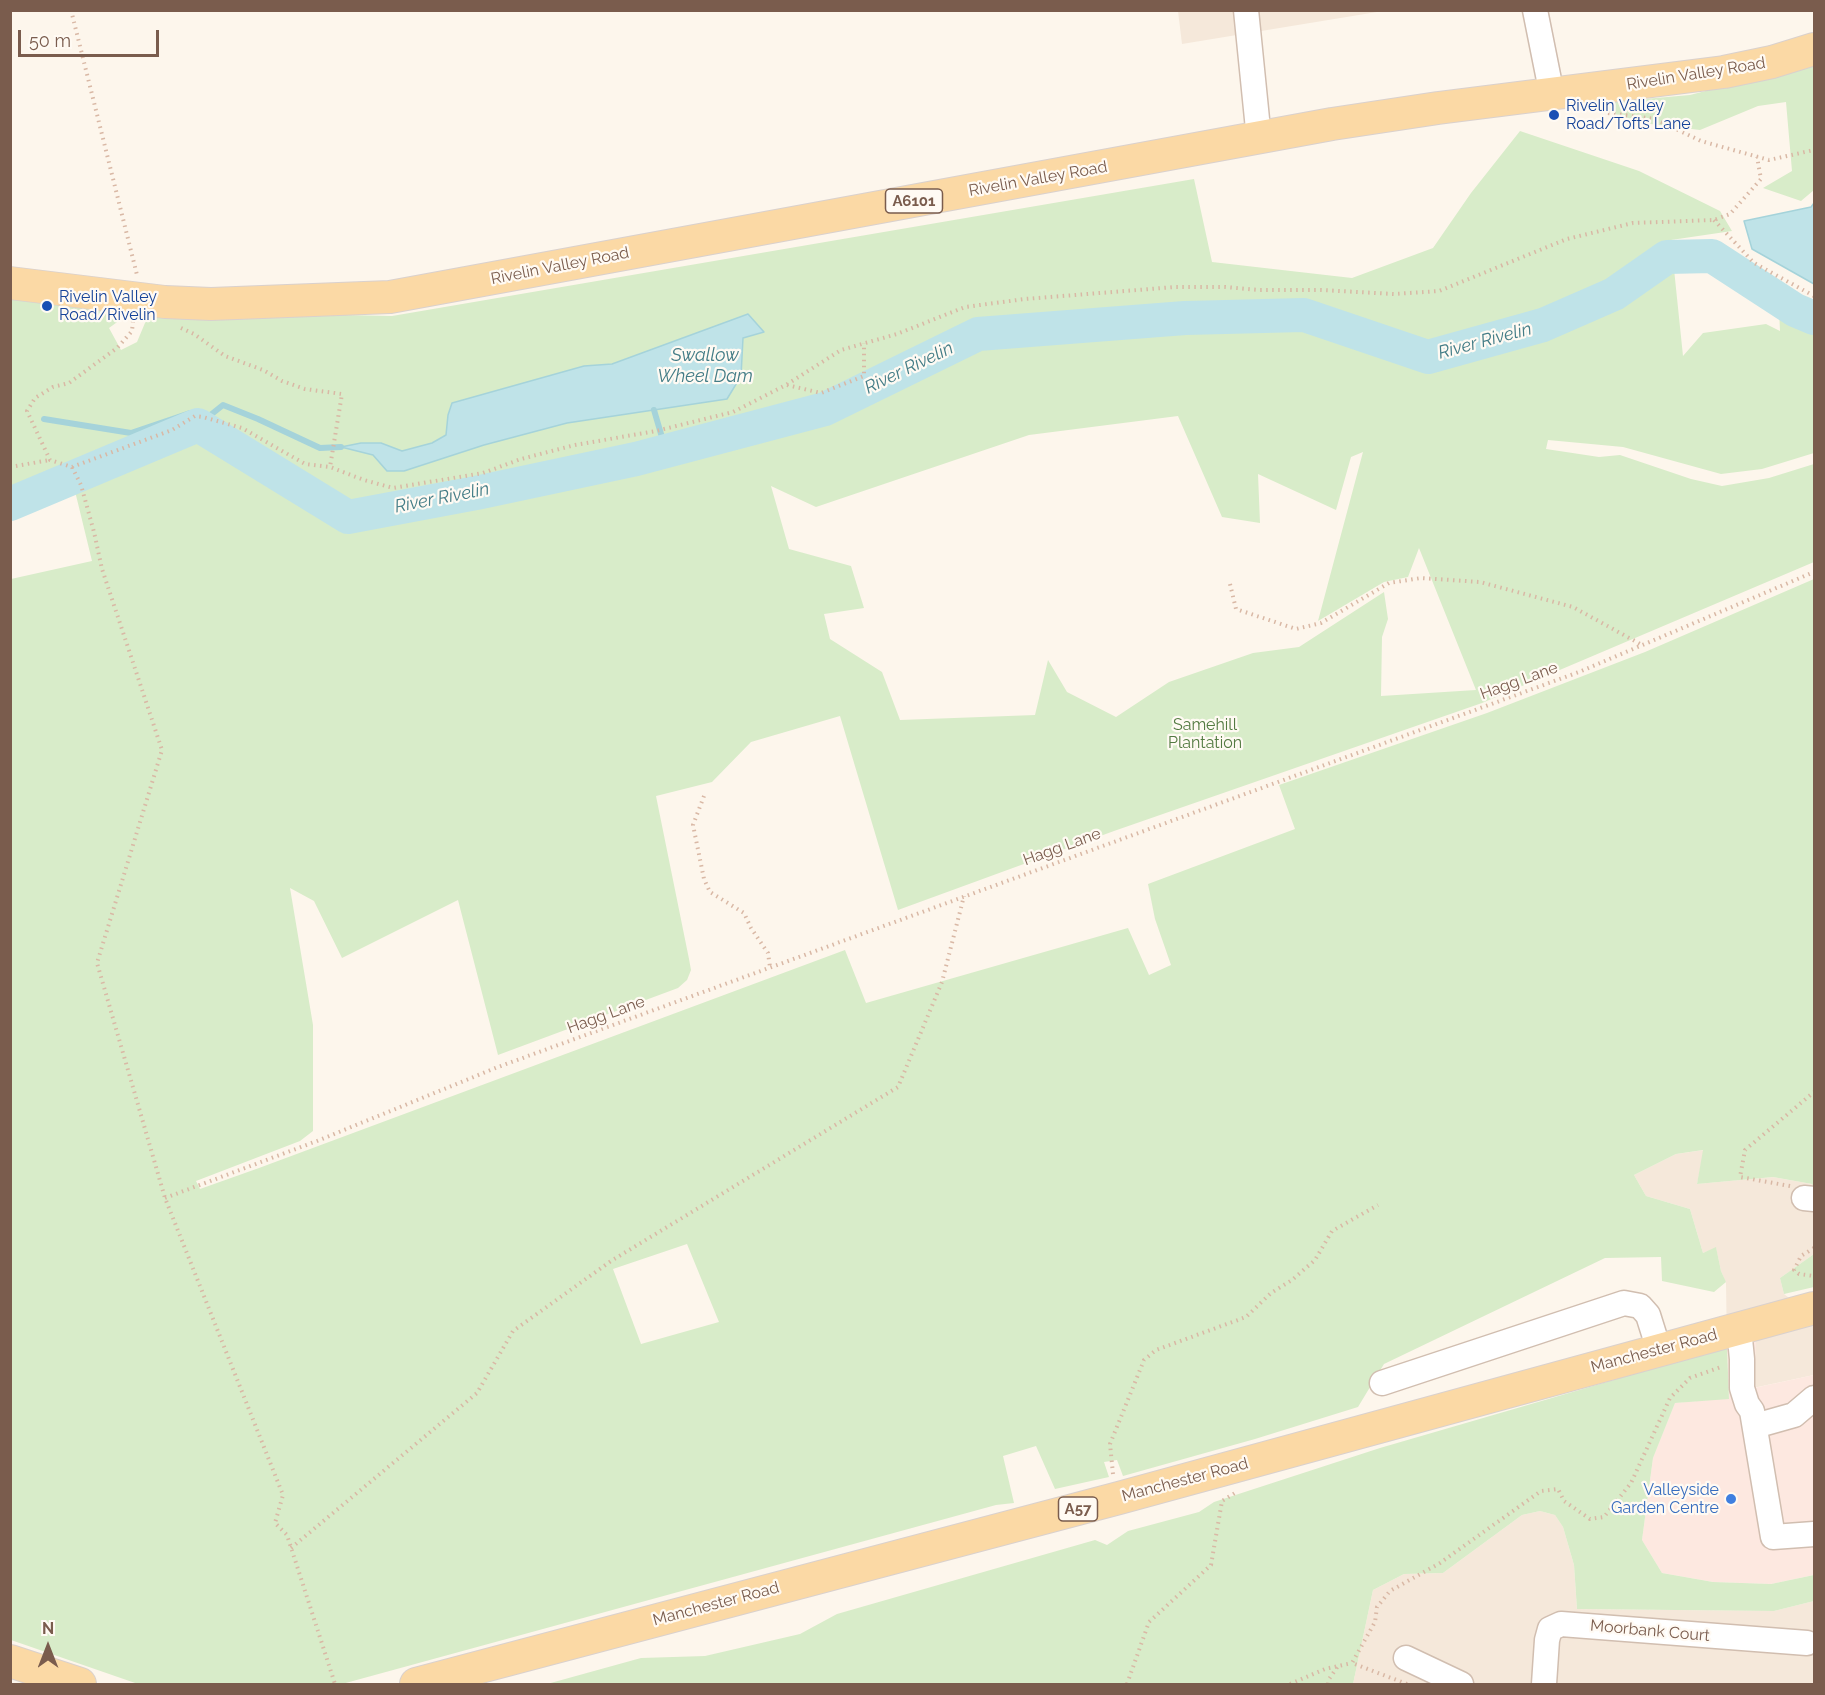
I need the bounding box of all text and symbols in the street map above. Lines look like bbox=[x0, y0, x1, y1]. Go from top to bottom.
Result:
scale bar bbox=[21, 18, 162, 56]
text: 50 m bbox=[29, 30, 71, 51]
street label: Rivelin Valley Road bbox=[1625, 54, 1767, 94]
place label: Rivelin Valley Road/Tofts Lane bbox=[1566, 96, 1691, 134]
marker: Rivelin Valley Road/Tofts Lane bbox=[1547, 108, 1561, 122]
street label: Rivelin Valley Road bbox=[967, 157, 1109, 201]
road number: A6101 bbox=[886, 189, 942, 213]
street label: Rivelin Valley Road bbox=[489, 243, 631, 289]
place label: Rivelin Valley Road/Rivelin bbox=[59, 287, 157, 325]
marker: Rivelin Valley Road/Rivelin bbox=[40, 299, 54, 313]
water label: River Rivelin bbox=[1436, 318, 1534, 364]
water label: River Rivelin bbox=[861, 337, 957, 399]
water label: Swallow Wheel Dam bbox=[657, 345, 753, 388]
water label: River Rivelin bbox=[393, 478, 491, 518]
street label: Hagg Lane bbox=[1478, 658, 1560, 704]
park label: Samehill Plantation bbox=[1168, 715, 1242, 753]
street label: Hagg Lane bbox=[1021, 824, 1103, 870]
street label: Hagg Lane bbox=[565, 992, 647, 1038]
street label: Manchester Road bbox=[1589, 1325, 1719, 1377]
street label: Manchester Road bbox=[1120, 1454, 1250, 1506]
place label: Valleyside Garden Centre bbox=[1611, 1480, 1719, 1518]
marker: Valleyside Garden Centre bbox=[1724, 1492, 1738, 1506]
road number: A57 bbox=[1058, 1497, 1098, 1521]
street label: Manchester Road bbox=[651, 1578, 781, 1630]
street label: Moorbank Court bbox=[1589, 1616, 1711, 1646]
north arrow bbox=[18, 1617, 78, 1677]
text: N bbox=[42, 1619, 54, 1638]

